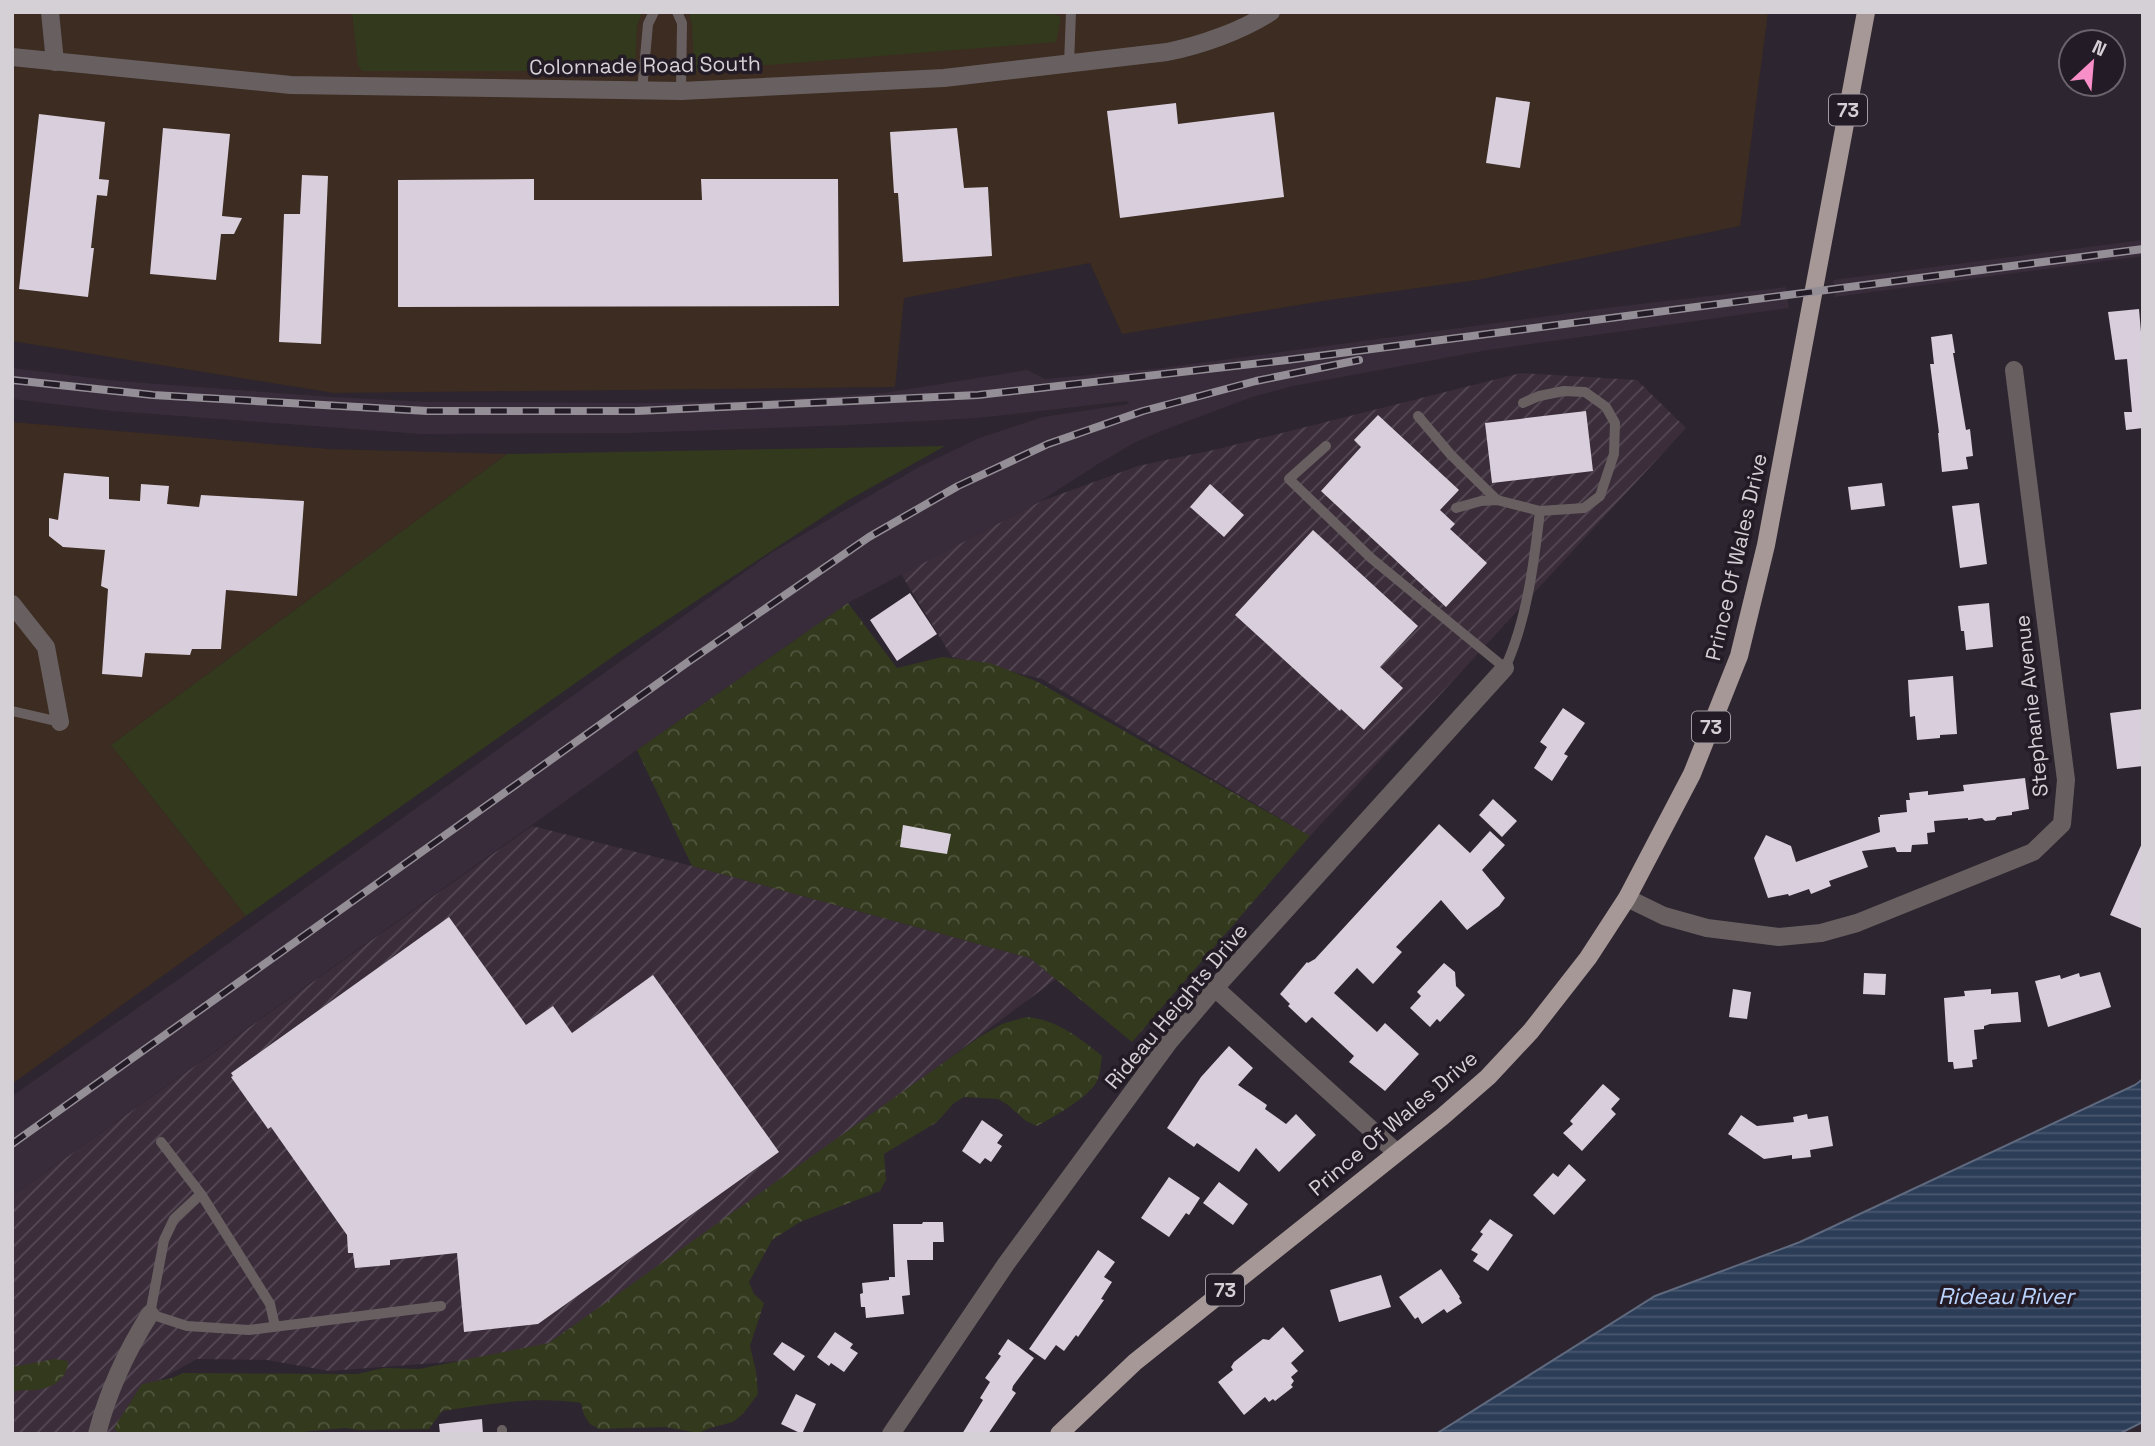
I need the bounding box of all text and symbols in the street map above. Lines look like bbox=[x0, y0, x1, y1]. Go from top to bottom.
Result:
north arrow bbox=[2057, 28, 2127, 98]
text: N bbox=[2088, 34, 2110, 62]
street label: Colonnade Road South bbox=[529, 49, 761, 81]
road number: 73 bbox=[1829, 94, 1867, 125]
street label: Prince Of Wales Drive bbox=[1699, 451, 1773, 663]
street label: Stephanie Avenue bbox=[2008, 614, 2054, 798]
road number: 73 bbox=[1692, 712, 1730, 742]
street label: Rideau Heights Drive bbox=[1099, 918, 1253, 1094]
street label: Prince Of Wales Drive bbox=[1303, 1044, 1483, 1202]
road number: 73 bbox=[1206, 1274, 1244, 1306]
water label: Rideau River bbox=[1938, 1281, 2076, 1311]

